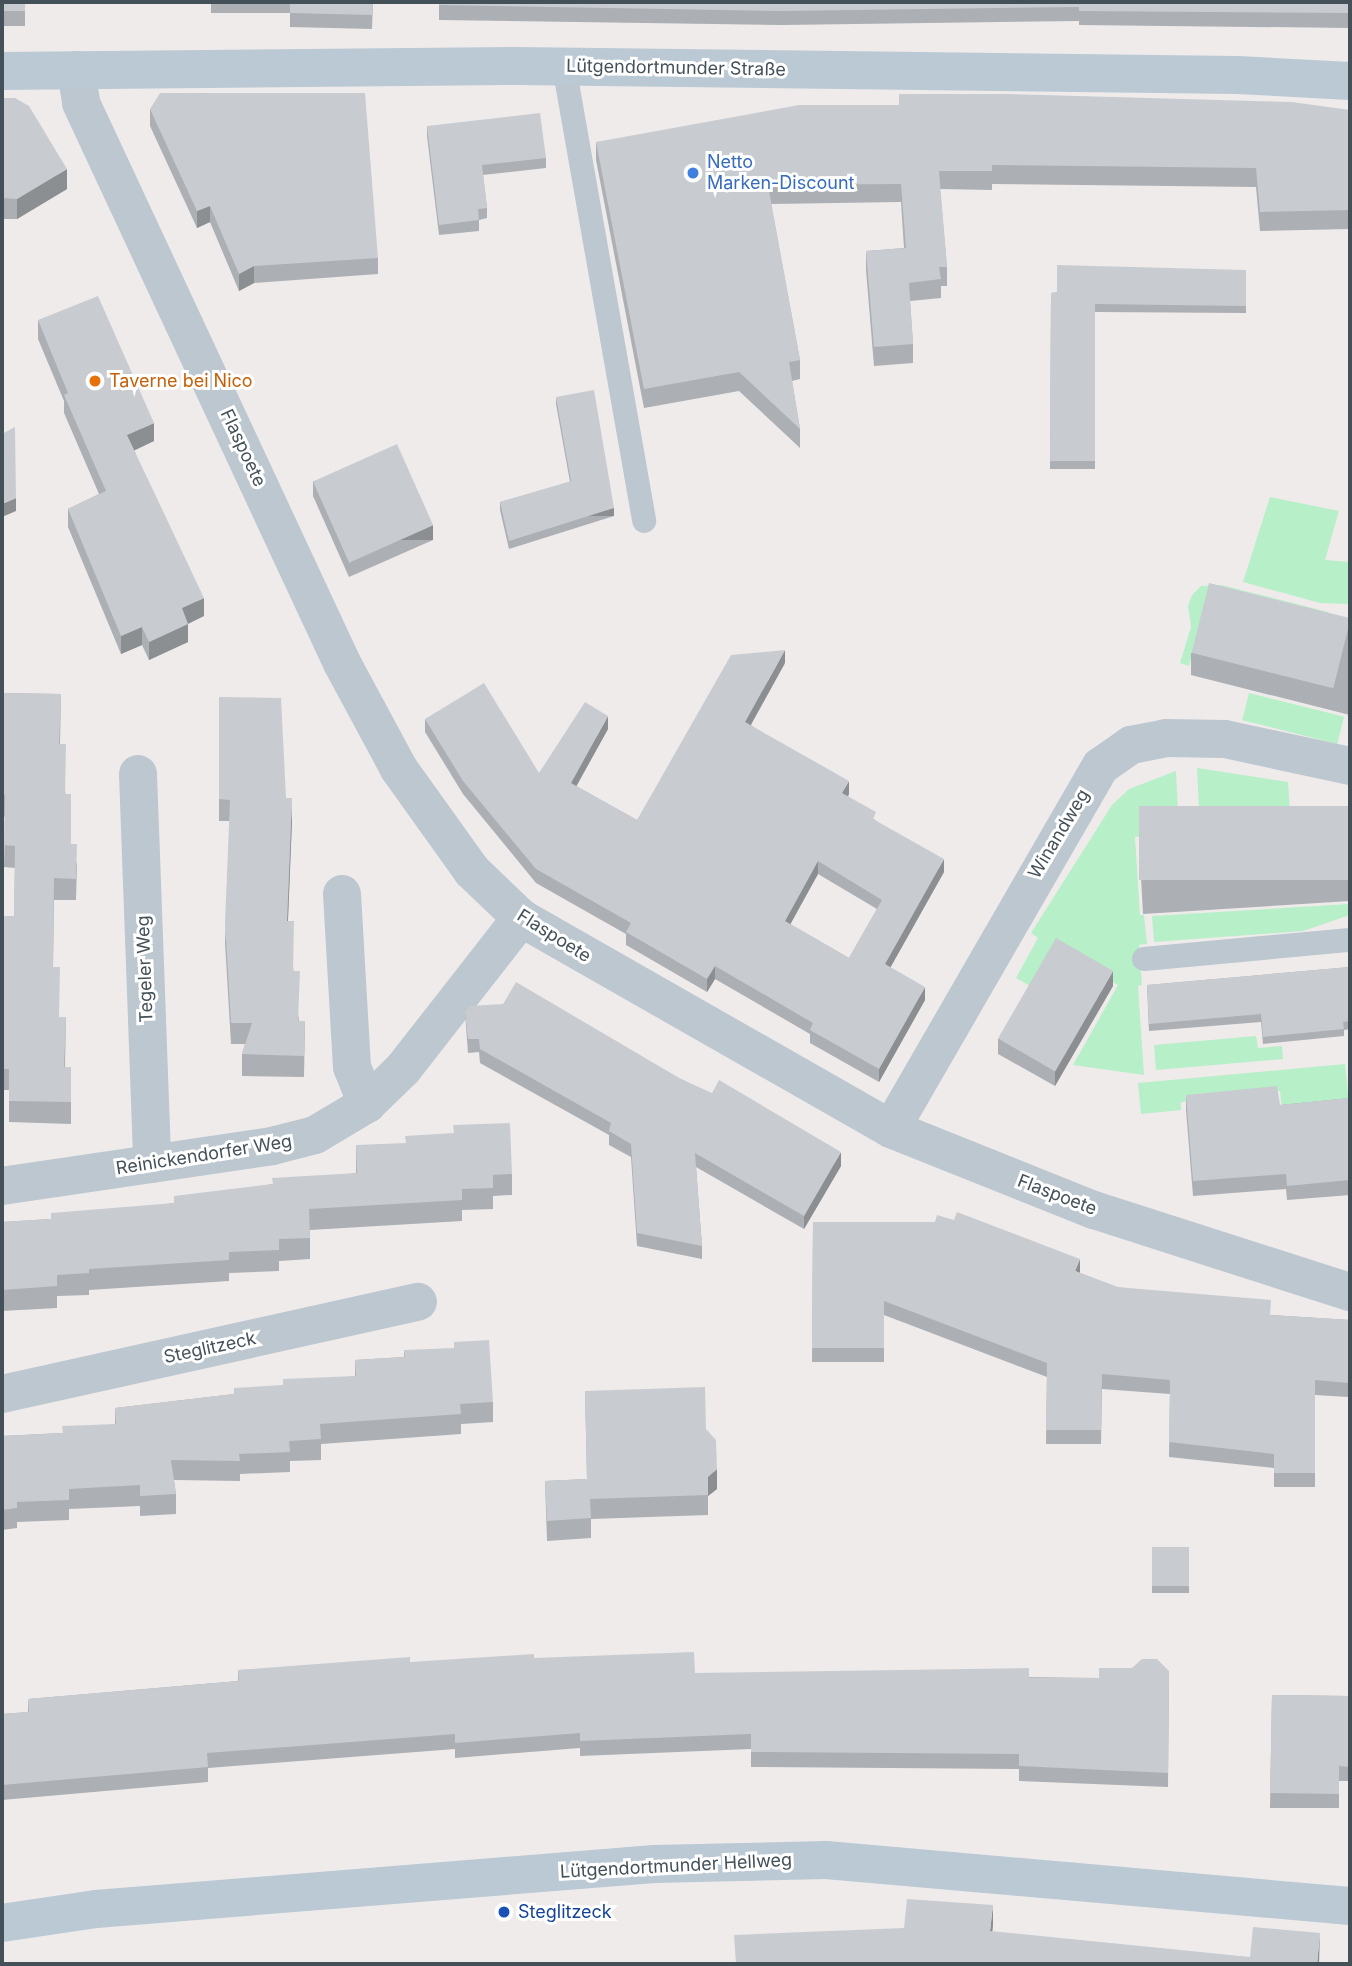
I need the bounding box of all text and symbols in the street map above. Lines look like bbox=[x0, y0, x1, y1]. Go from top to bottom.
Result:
street label: Lütgendortmunder Straße bbox=[566, 55, 786, 81]
place label: Netto Marken-Discount bbox=[707, 152, 854, 194]
marker: Netto Marken-Discount bbox=[685, 165, 701, 181]
place label: Taverne bei Nico bbox=[109, 370, 253, 392]
marker: Taverne bei Nico bbox=[87, 373, 103, 389]
street label: Flaspoete bbox=[216, 406, 270, 490]
street label: Winandweg bbox=[1024, 785, 1094, 883]
street label: Flaspoete bbox=[513, 905, 595, 967]
street label: Tegeler Weg bbox=[132, 915, 158, 1023]
street label: Reinickendorfer Weg bbox=[115, 1130, 293, 1180]
street label: Flaspoete bbox=[1014, 1170, 1100, 1220]
street label: Steglitzeck bbox=[162, 1328, 258, 1368]
street label: Lütgendortmunder Hellweg bbox=[559, 1849, 793, 1883]
place label: Steglitzeck bbox=[518, 1901, 612, 1923]
marker: Steglitzeck bbox=[496, 1904, 512, 1920]

